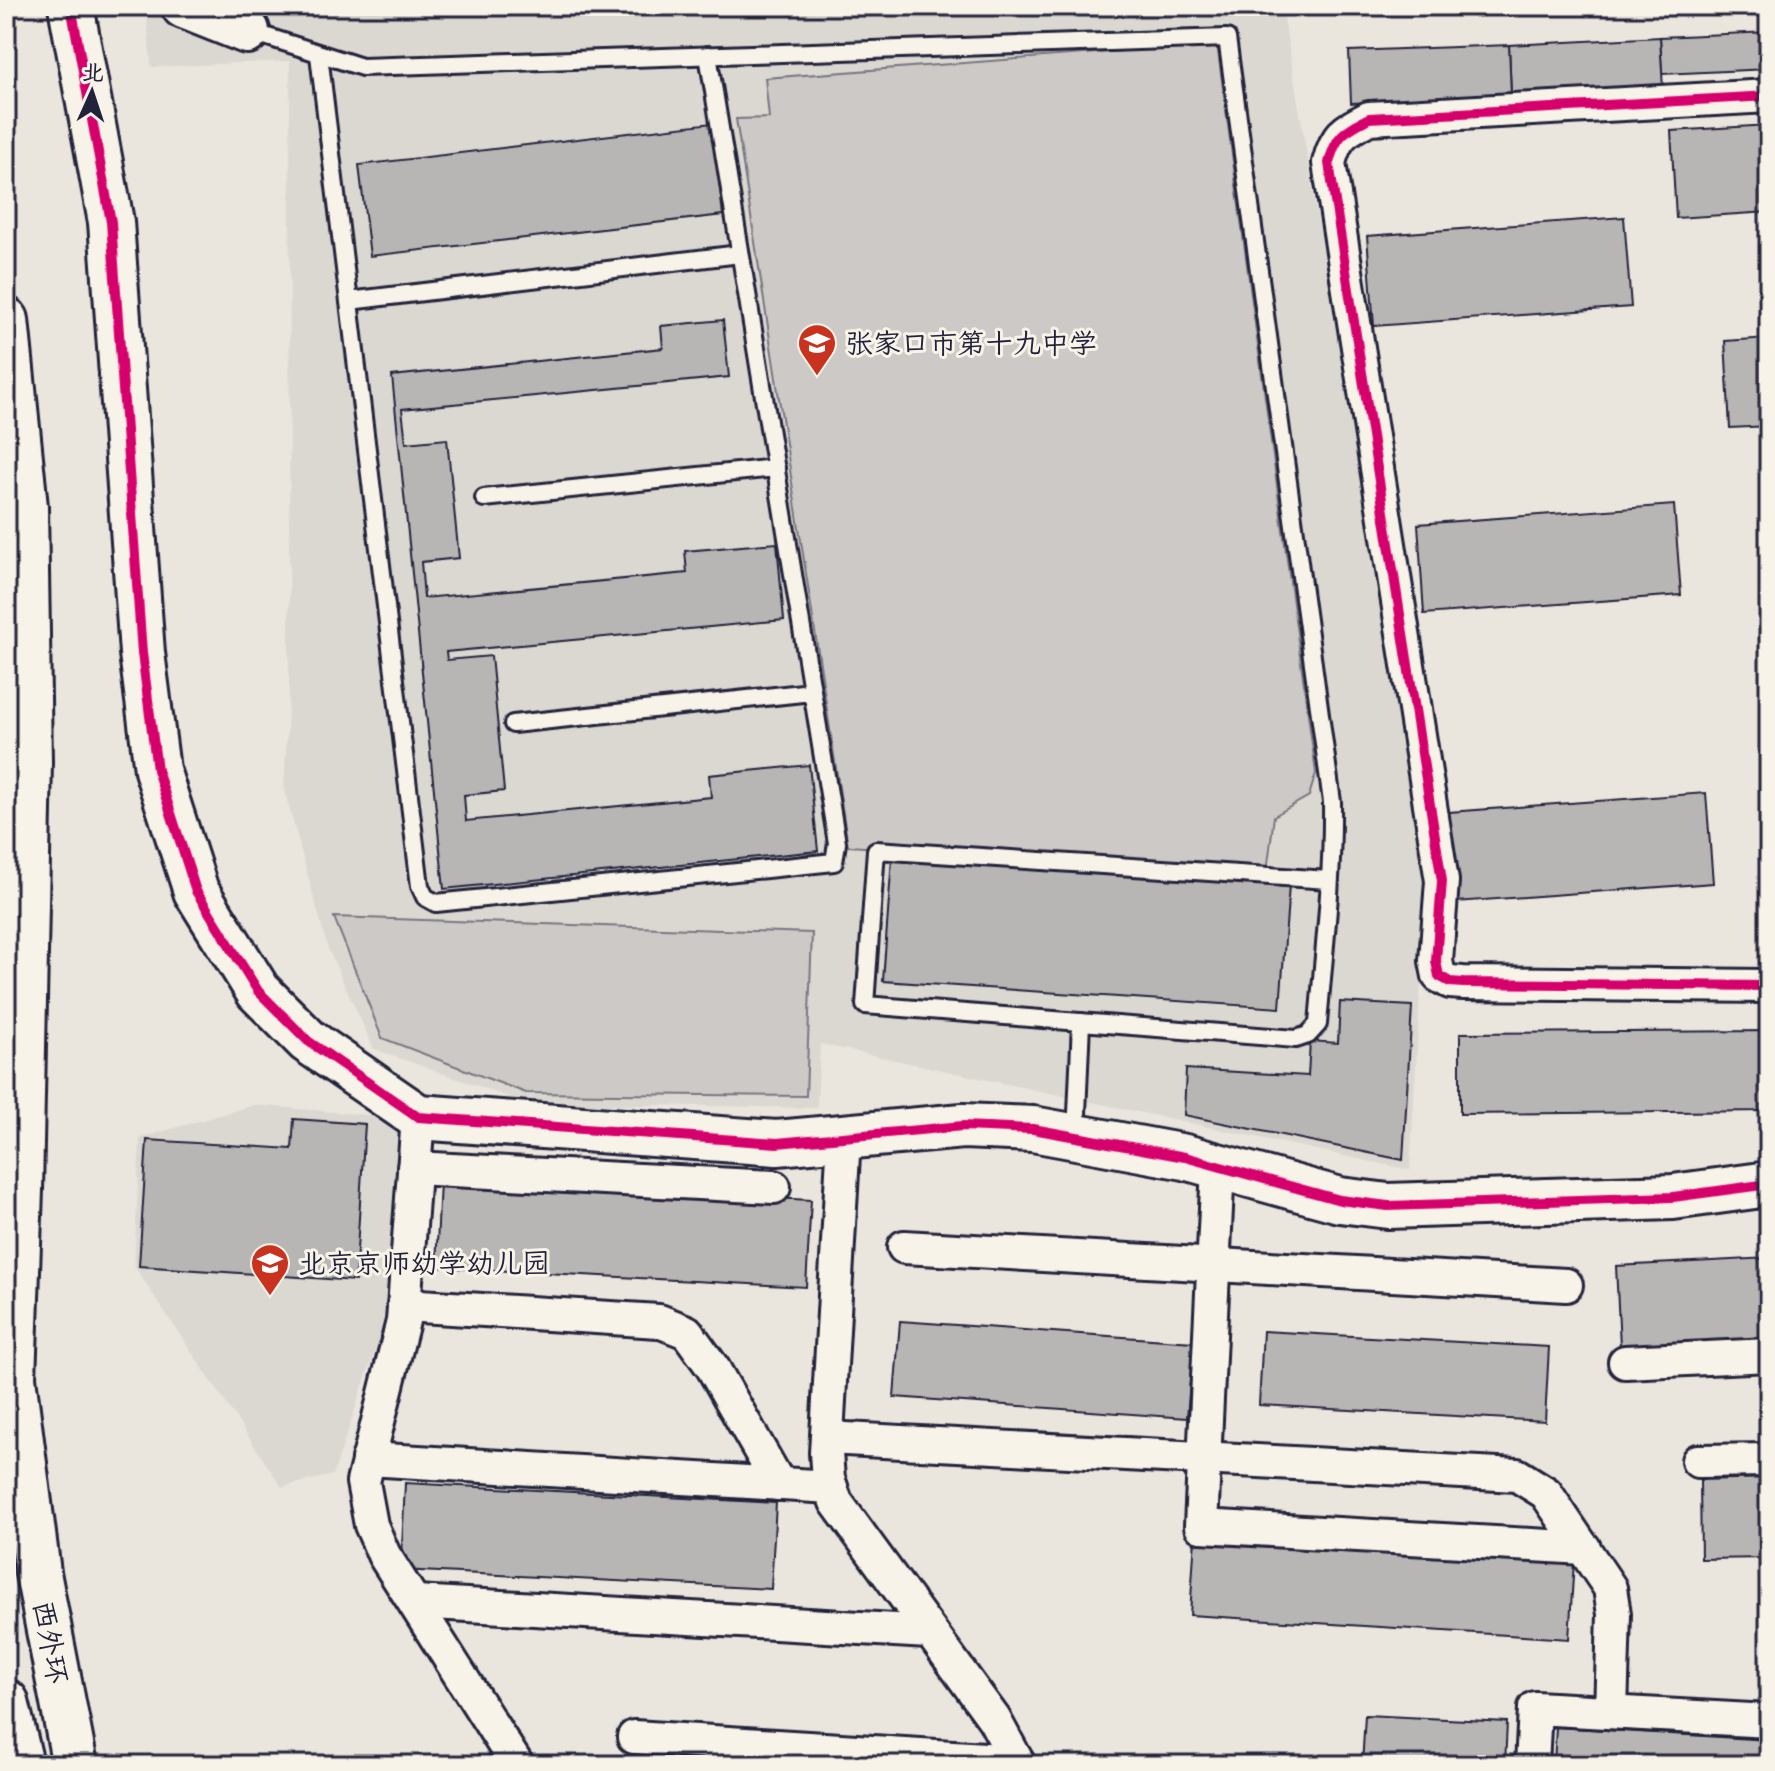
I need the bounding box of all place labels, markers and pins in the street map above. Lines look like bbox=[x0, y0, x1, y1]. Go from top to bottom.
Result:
school or university icon: 张家口市第十九中学 bbox=[796, 322, 838, 377]
place label: 张家口市第十九中学 bbox=[845, 326, 1097, 367]
school or university icon: 北京京师幼学幼儿园 bbox=[249, 1242, 291, 1297]
place label: 北京京师幼学幼儿园 bbox=[298, 1246, 550, 1287]

